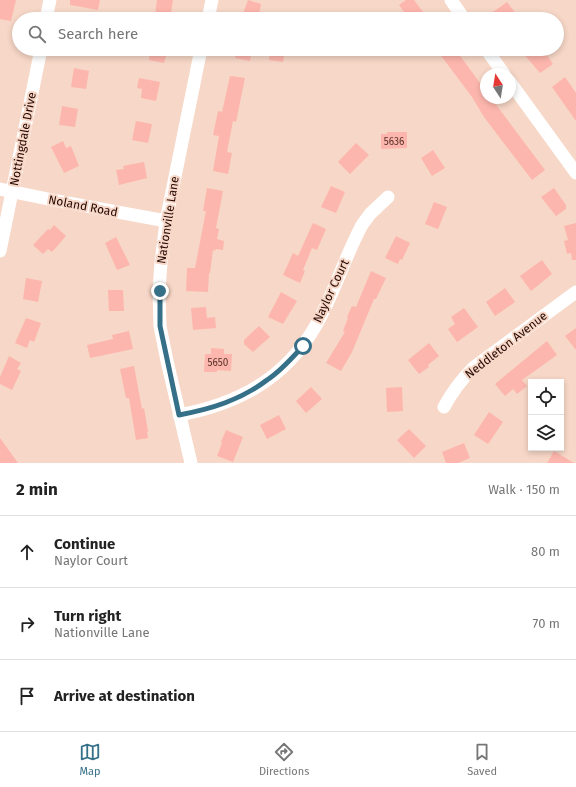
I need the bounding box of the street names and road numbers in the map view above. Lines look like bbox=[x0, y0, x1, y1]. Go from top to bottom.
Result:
street label: Nottingdale Drive bbox=[7, 91, 39, 187]
street label: Nationville Lane bbox=[154, 175, 182, 265]
street label: Noland Road bbox=[47, 192, 119, 220]
street label: Naylor Court bbox=[310, 257, 352, 325]
street label: Neddleton Avenue bbox=[462, 309, 550, 381]

